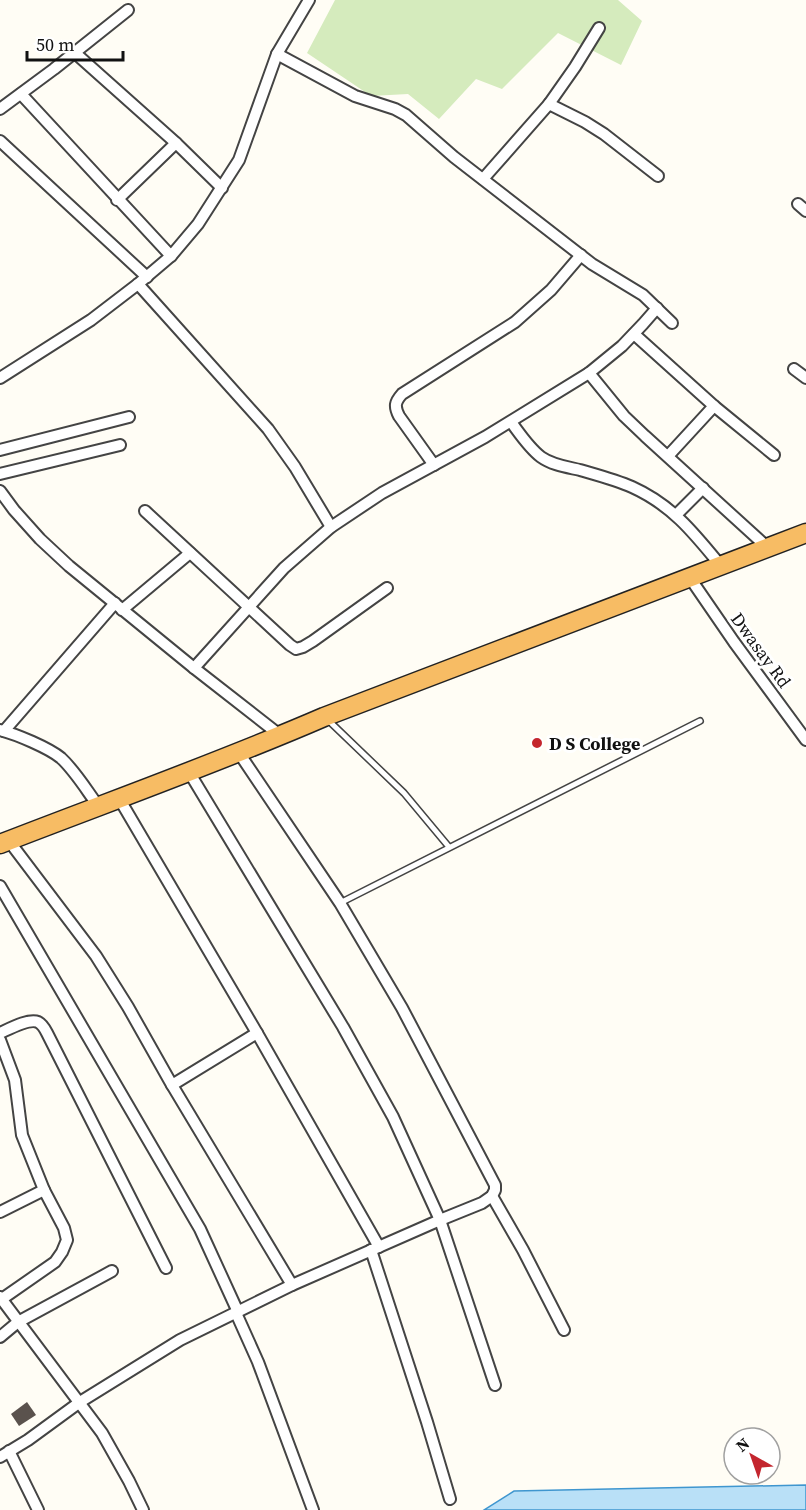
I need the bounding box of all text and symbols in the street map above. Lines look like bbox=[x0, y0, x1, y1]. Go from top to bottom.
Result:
scale bar bbox=[27, 24, 123, 62]
text: 50 m bbox=[36, 32, 74, 57]
street label: Dwasay Rd bbox=[725, 607, 797, 693]
place label: D S College bbox=[549, 731, 640, 756]
marker: D S College bbox=[530, 736, 544, 750]
north arrow bbox=[722, 1426, 782, 1486]
text: N bbox=[731, 1432, 754, 1457]

